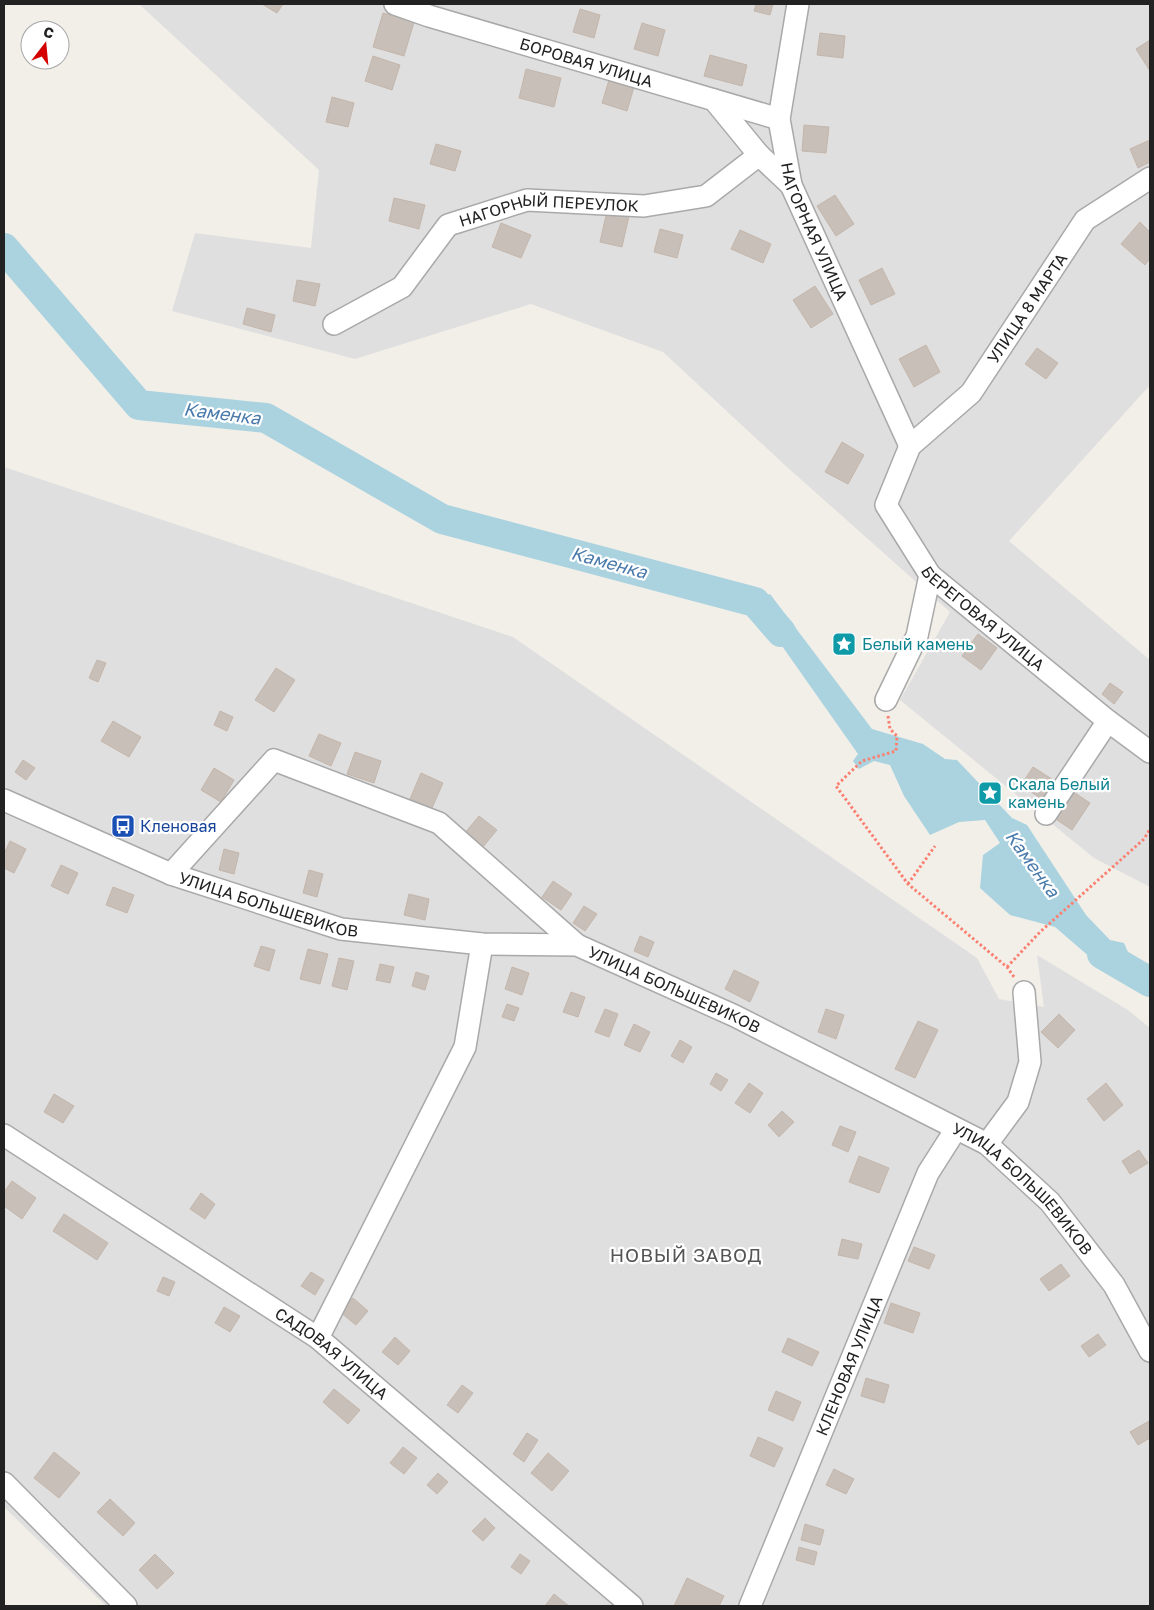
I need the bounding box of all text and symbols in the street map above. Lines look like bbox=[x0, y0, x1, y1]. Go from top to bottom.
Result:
north arrow bbox=[20, 20, 70, 70]
text: С bbox=[42, 22, 56, 42]
street label: БОРОВАЯ УЛИЦА bbox=[517, 33, 655, 91]
street label: НАГОРНАЯ УЛИЦА bbox=[777, 161, 852, 304]
street label: НАГОРНЫЙ ПЕРЕУЛОК bbox=[456, 190, 639, 231]
street label: УЛИЦА 8 МАРТА bbox=[983, 249, 1071, 367]
water label: Каменка bbox=[182, 397, 263, 429]
water label: Каменка bbox=[569, 541, 650, 583]
street label: БЕРЕГОВАЯ УЛИЦА bbox=[917, 562, 1049, 675]
place icon: Белый камень bbox=[831, 631, 857, 657]
place label: Белый камень bbox=[862, 634, 974, 654]
place label: Скала Белый камень bbox=[1008, 774, 1110, 812]
place icon: Скала Белый камень bbox=[977, 780, 1003, 806]
bus stop icon: Кленовая bbox=[110, 813, 136, 839]
place label: Кленовая bbox=[140, 816, 217, 836]
water label: Каменка bbox=[1001, 826, 1065, 902]
street label: УЛИЦА БОЛЬШЕВИКОВ bbox=[176, 867, 359, 941]
street label: УЛИЦА БОЛЬШЕВИКОВ bbox=[585, 941, 764, 1037]
street label: УЛИЦА БОЛЬШЕВИКОВ bbox=[949, 1118, 1097, 1259]
district label: НОВЫЙ ЗАВОД bbox=[610, 1243, 762, 1266]
street label: КЛЕНОВАЯ УЛИЦА bbox=[811, 1292, 887, 1439]
street label: САДОВАЯ УЛИЦА bbox=[271, 1303, 393, 1404]

